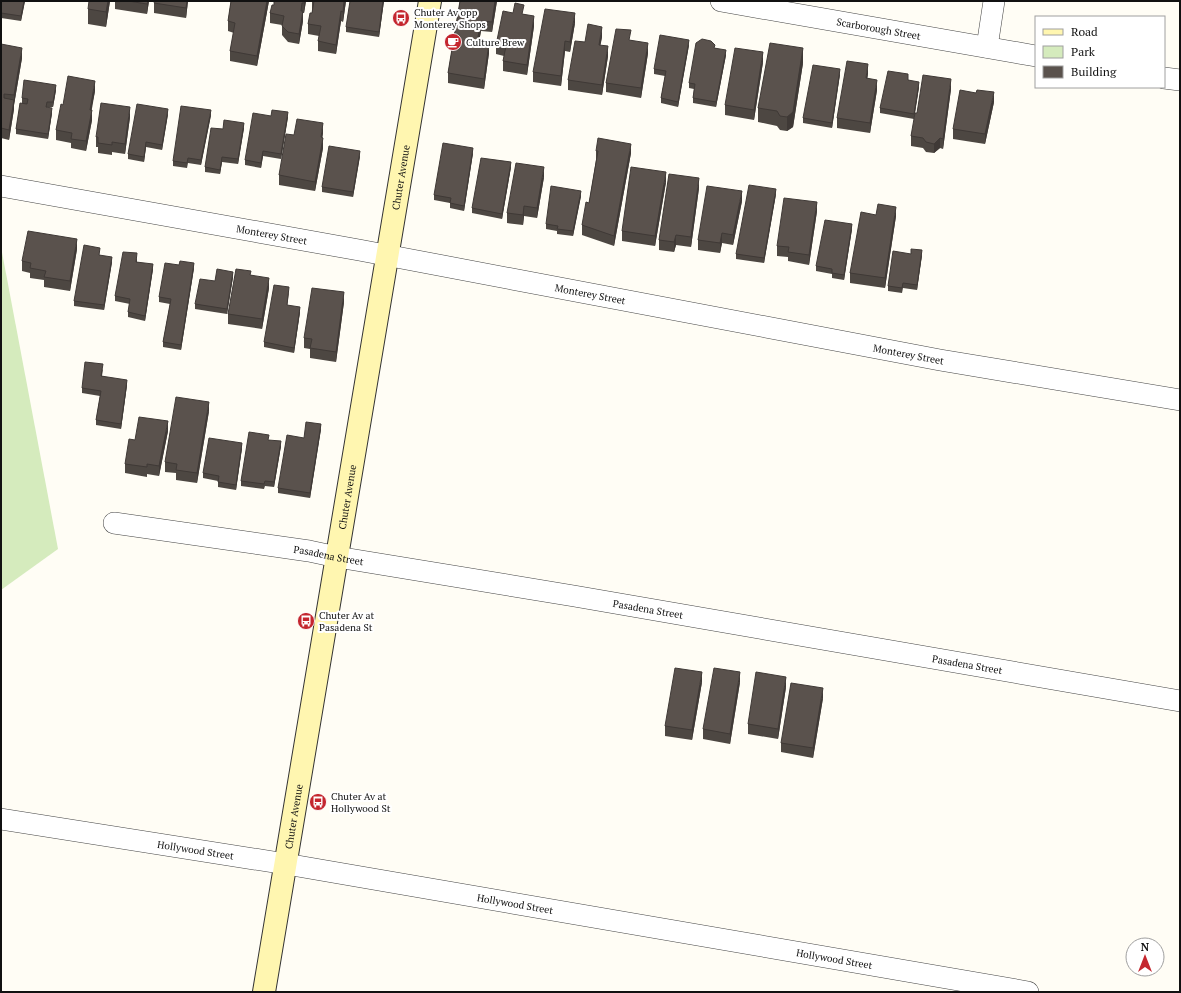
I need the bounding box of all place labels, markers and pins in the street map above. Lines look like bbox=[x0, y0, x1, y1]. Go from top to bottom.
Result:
place label: Chuter Av opp Monterey Shops bbox=[414, 6, 486, 31]
bus stop icon: Chuter Av opp Monterey Shops bbox=[391, 8, 411, 28]
cafe icon: Culture Brew bbox=[443, 32, 463, 52]
place label: Culture Brew bbox=[466, 36, 525, 49]
place label: Chuter Av at Pasadena St bbox=[319, 609, 375, 634]
bus stop icon: Chuter Av at Pasadena St bbox=[296, 611, 316, 631]
place label: Chuter Av at Hollywood St bbox=[331, 790, 391, 815]
bus stop icon: Chuter Av at Hollywood St bbox=[308, 792, 328, 812]

